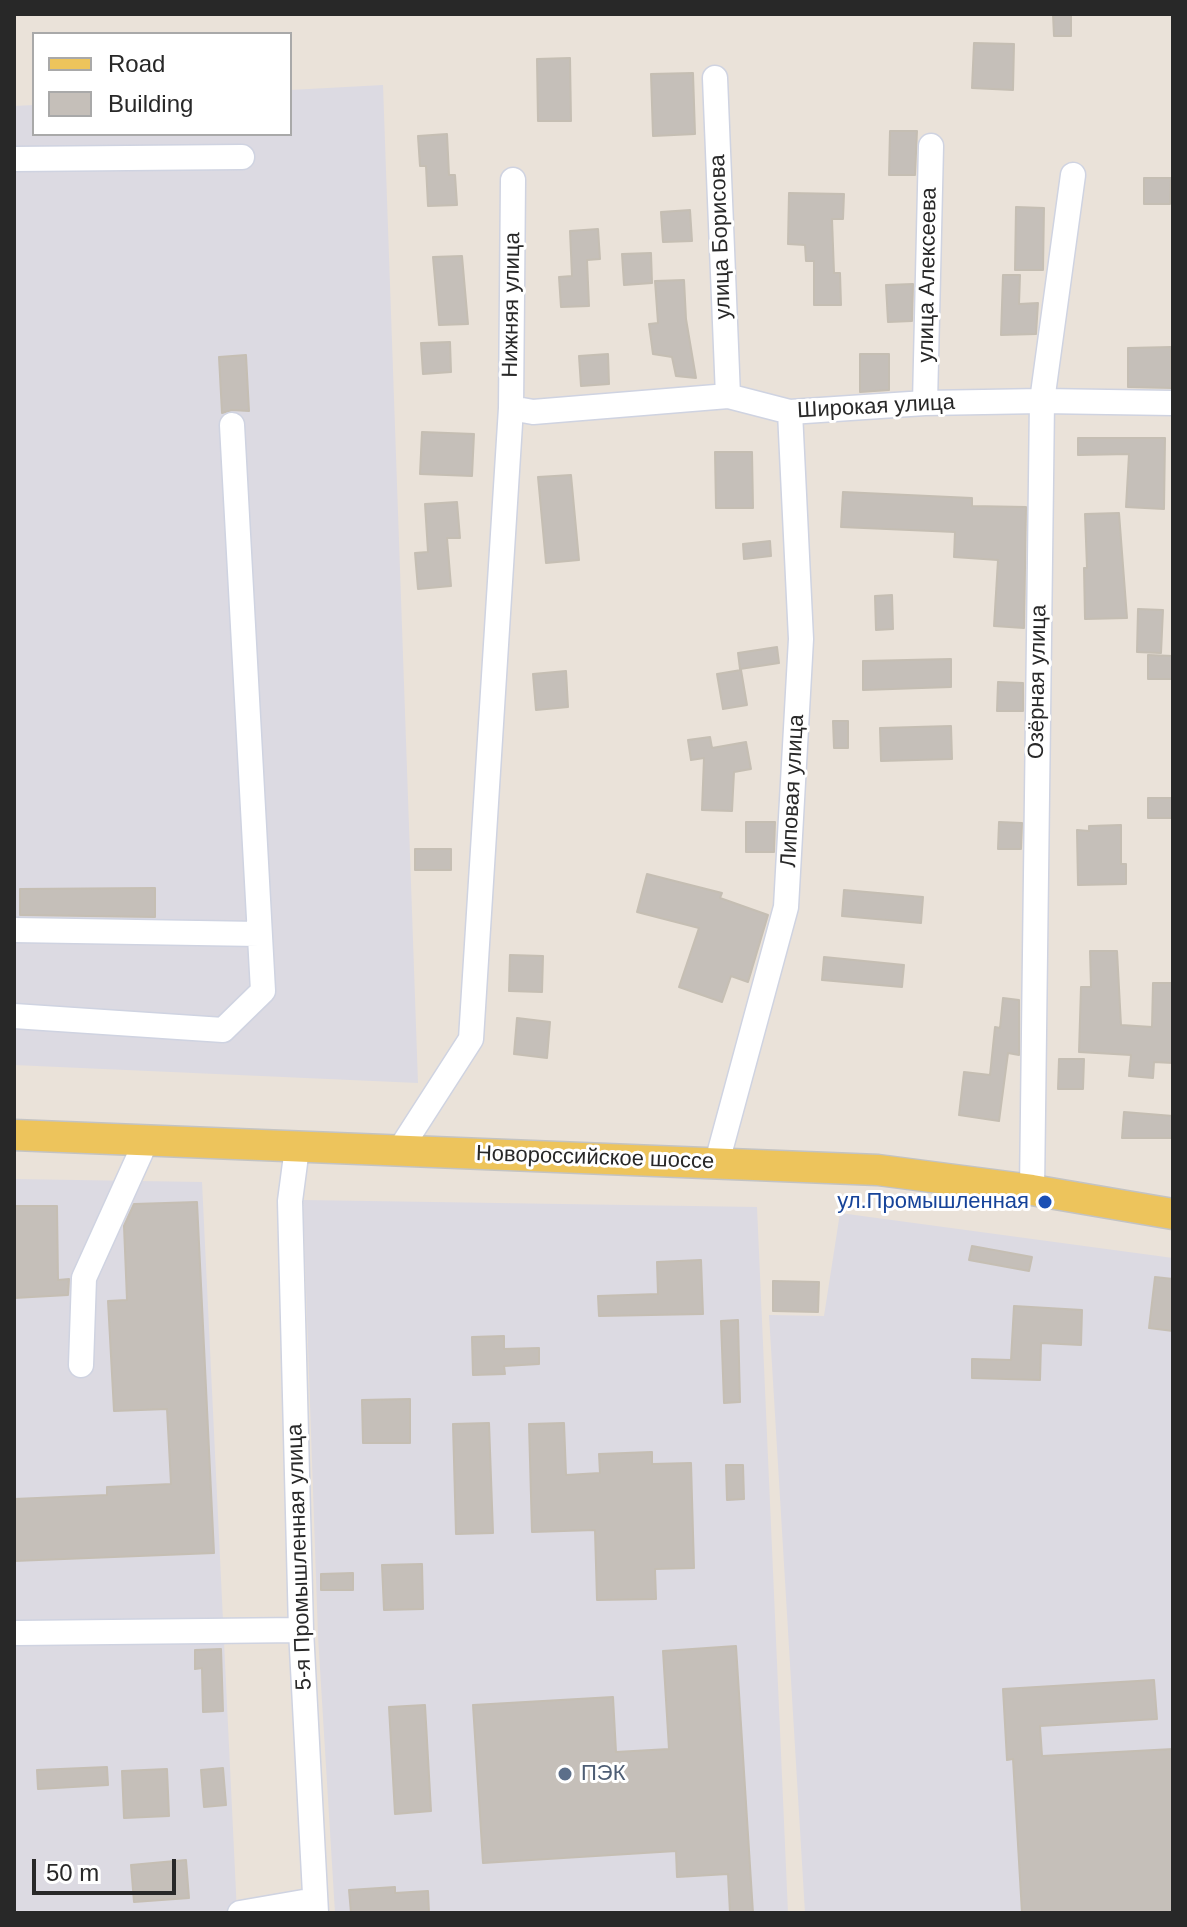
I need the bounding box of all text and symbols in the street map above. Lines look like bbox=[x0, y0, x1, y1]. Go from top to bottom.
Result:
legend bbox=[32, 32, 292, 136]
text: Road bbox=[108, 50, 165, 77]
text: Building bbox=[108, 90, 193, 117]
street label: улица Борисова bbox=[705, 154, 737, 320]
street label: улица Алексеева bbox=[913, 187, 943, 363]
street label: Нижняя улица bbox=[498, 232, 526, 378]
street label: Широкая улица bbox=[797, 390, 955, 424]
street label: Озёрная улица bbox=[1023, 605, 1053, 759]
street label: Липовая улица bbox=[776, 714, 810, 868]
street label: Новороссийское шоссе bbox=[475, 1141, 715, 1175]
place label: ул.Промышленная bbox=[837, 1189, 1029, 1215]
marker: ул.Промышленная bbox=[1036, 1193, 1054, 1211]
street label: 5-я Промышленная улица bbox=[282, 1423, 318, 1691]
place label: ПЭК bbox=[581, 1761, 625, 1787]
marker: ПЭК bbox=[556, 1765, 574, 1783]
scale bar bbox=[36, 1843, 180, 1893]
text: 50 m bbox=[46, 1859, 99, 1886]

